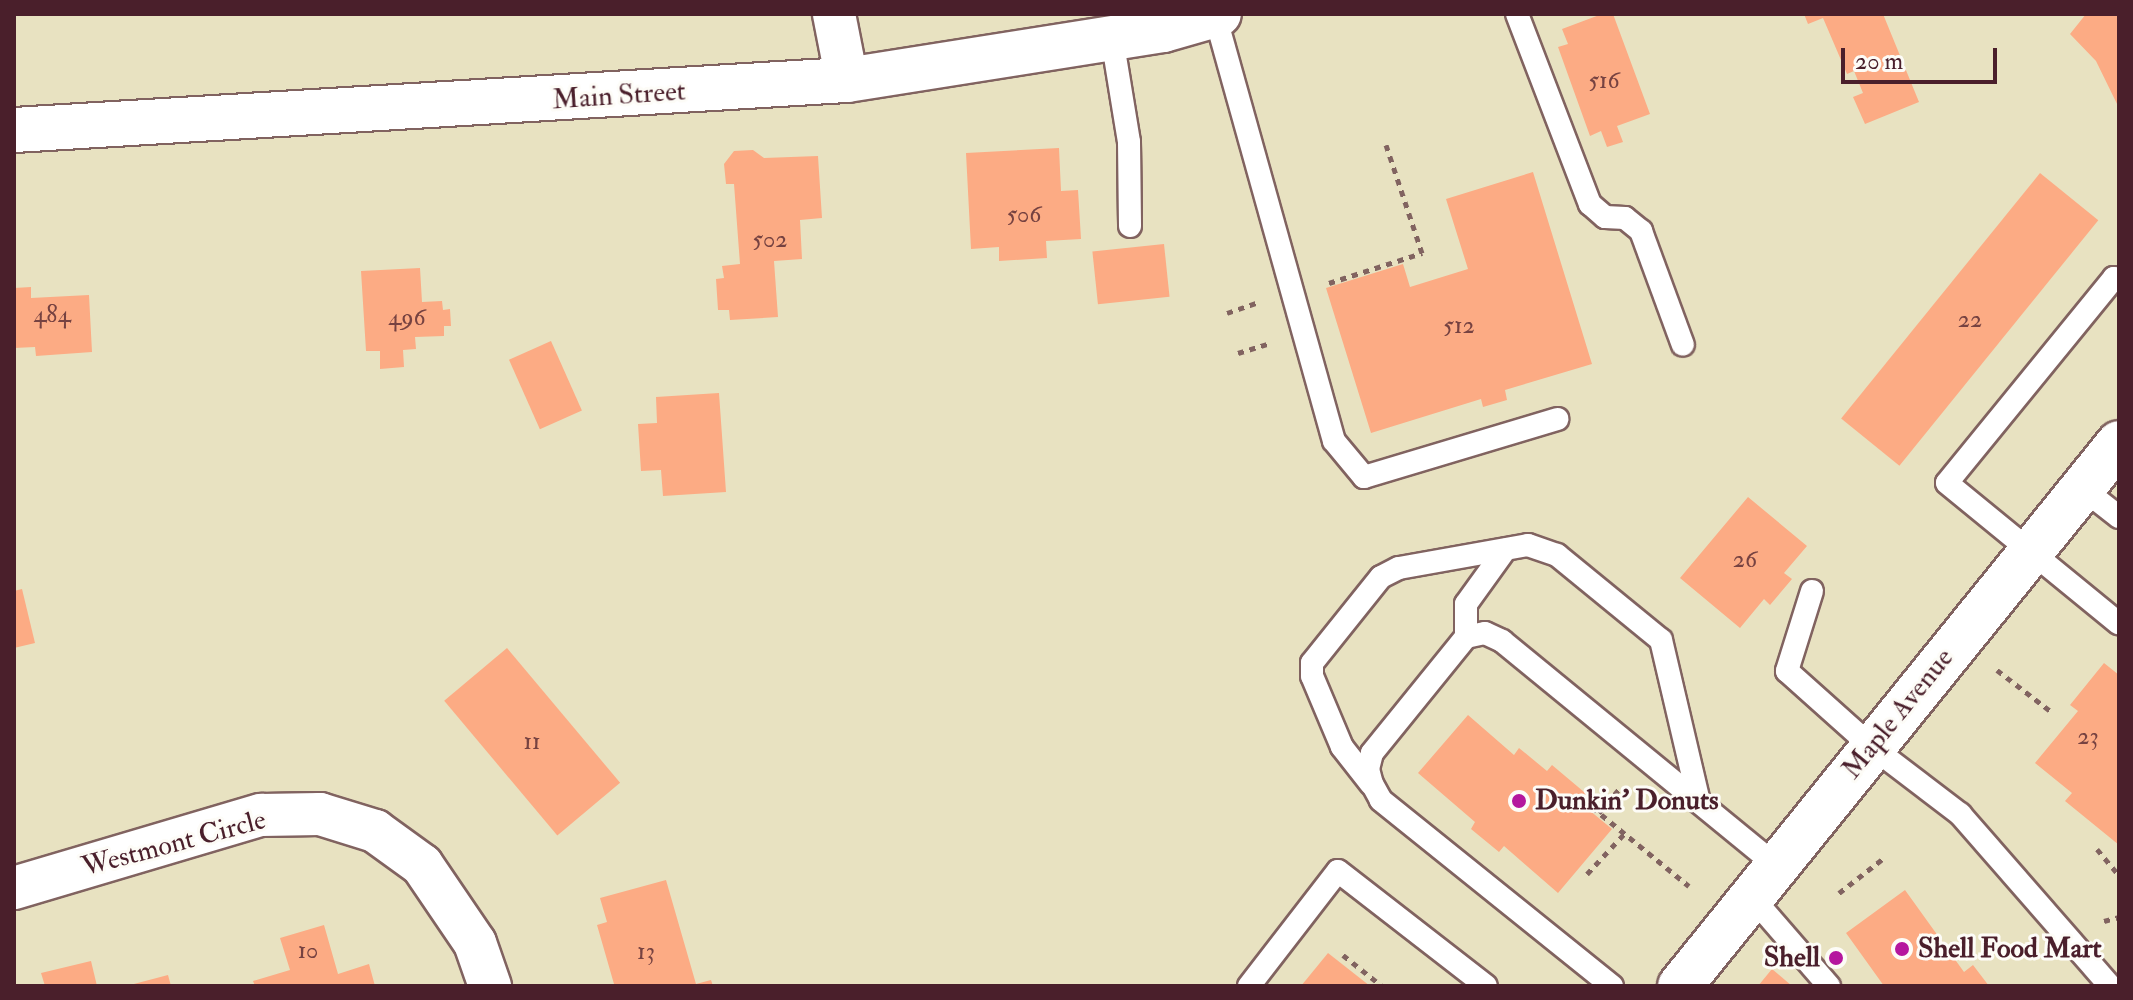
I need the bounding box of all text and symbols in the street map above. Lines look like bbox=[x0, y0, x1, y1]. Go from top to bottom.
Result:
scale bar bbox=[1845, 32, 2001, 82]
text: 20 m bbox=[1855, 46, 1903, 77]
house number: 516 bbox=[1588, 67, 1620, 95]
street label: Main Street bbox=[551, 75, 687, 117]
house number: 506 bbox=[1007, 201, 1041, 229]
house number: 502 bbox=[753, 226, 787, 254]
house number: 484 bbox=[33, 301, 71, 329]
house number: 496 bbox=[388, 304, 426, 332]
house number: 22 bbox=[1958, 306, 1982, 334]
house number: 512 bbox=[1443, 312, 1475, 340]
house number: 26 bbox=[1733, 546, 1757, 574]
street label: Maple Avenue bbox=[1835, 642, 1961, 786]
house number: 23 bbox=[2077, 723, 2099, 751]
house number: 11 bbox=[523, 728, 541, 756]
place label: Dunkin' Donuts bbox=[1535, 784, 1719, 818]
marker: Dunkin' Donuts bbox=[1510, 792, 1528, 810]
street label: Westmont Circle bbox=[78, 803, 270, 885]
place label: Shell Food Mart bbox=[1918, 932, 2102, 966]
house number: 10 bbox=[298, 937, 318, 965]
house number: 13 bbox=[637, 938, 655, 966]
marker: Shell Food Mart bbox=[1893, 940, 1911, 958]
place label: Shell bbox=[1764, 941, 1820, 975]
marker: Shell bbox=[1827, 949, 1845, 967]

